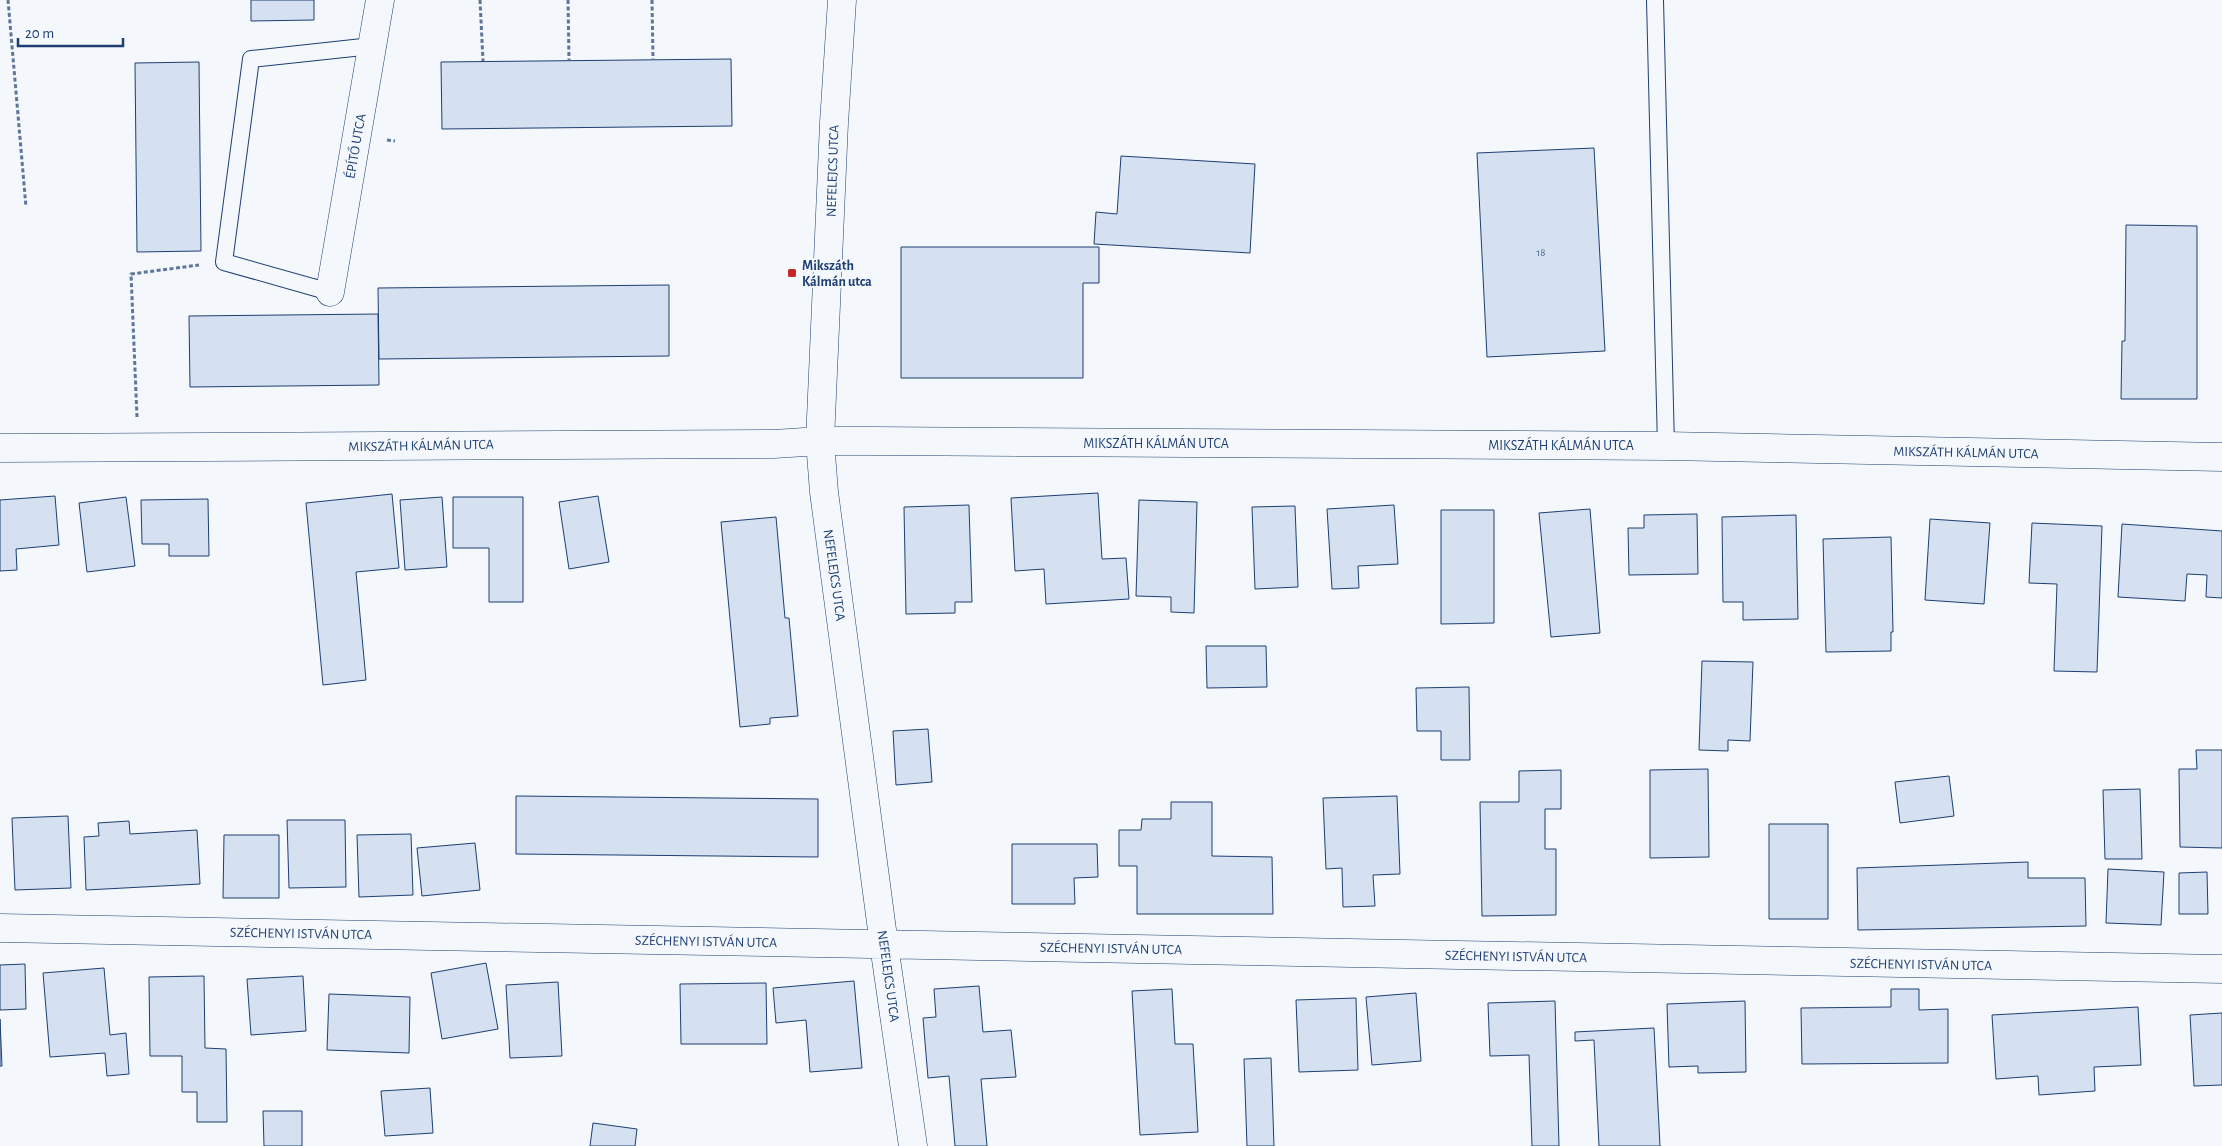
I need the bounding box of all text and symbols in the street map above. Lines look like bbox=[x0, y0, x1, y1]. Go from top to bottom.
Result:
scale bar bbox=[18, 15, 122, 47]
text: 20 m bbox=[25, 26, 54, 41]
street label: ÉPÍTŐ UTCA bbox=[340, 112, 369, 180]
street label: NEFELEJCS UTCA bbox=[824, 125, 842, 217]
house number: 18 bbox=[1537, 247, 1546, 258]
place label: Mikszáth Kálmán utca bbox=[802, 259, 872, 289]
marker: Mikszáth Kálmán utca bbox=[786, 267, 798, 279]
street label: MIKSZÁTH KÁLMÁN UTCA bbox=[1083, 434, 1229, 451]
street label: MIKSZÁTH KÁLMÁN UTCA bbox=[348, 435, 494, 454]
street label: MIKSZÁTH KÁLMÁN UTCA bbox=[1488, 436, 1634, 453]
street label: MIKSZÁTH KÁLMÁN UTCA bbox=[1893, 442, 2039, 461]
street label: NEFELEJCS UTCA bbox=[821, 528, 847, 622]
street label: SZÉCHENYI ISTVÁN UTCA bbox=[230, 923, 372, 942]
street label: NEFELEJCS UTCA bbox=[875, 929, 901, 1023]
street label: SZÉCHENYI ISTVÁN UTCA bbox=[635, 931, 777, 950]
street label: SZÉCHENYI ISTVÁN UTCA bbox=[1040, 938, 1182, 957]
street label: SZÉCHENYI ISTVÁN UTCA bbox=[1445, 946, 1587, 965]
street label: SZÉCHENYI ISTVÁN UTCA bbox=[1850, 954, 1992, 973]

